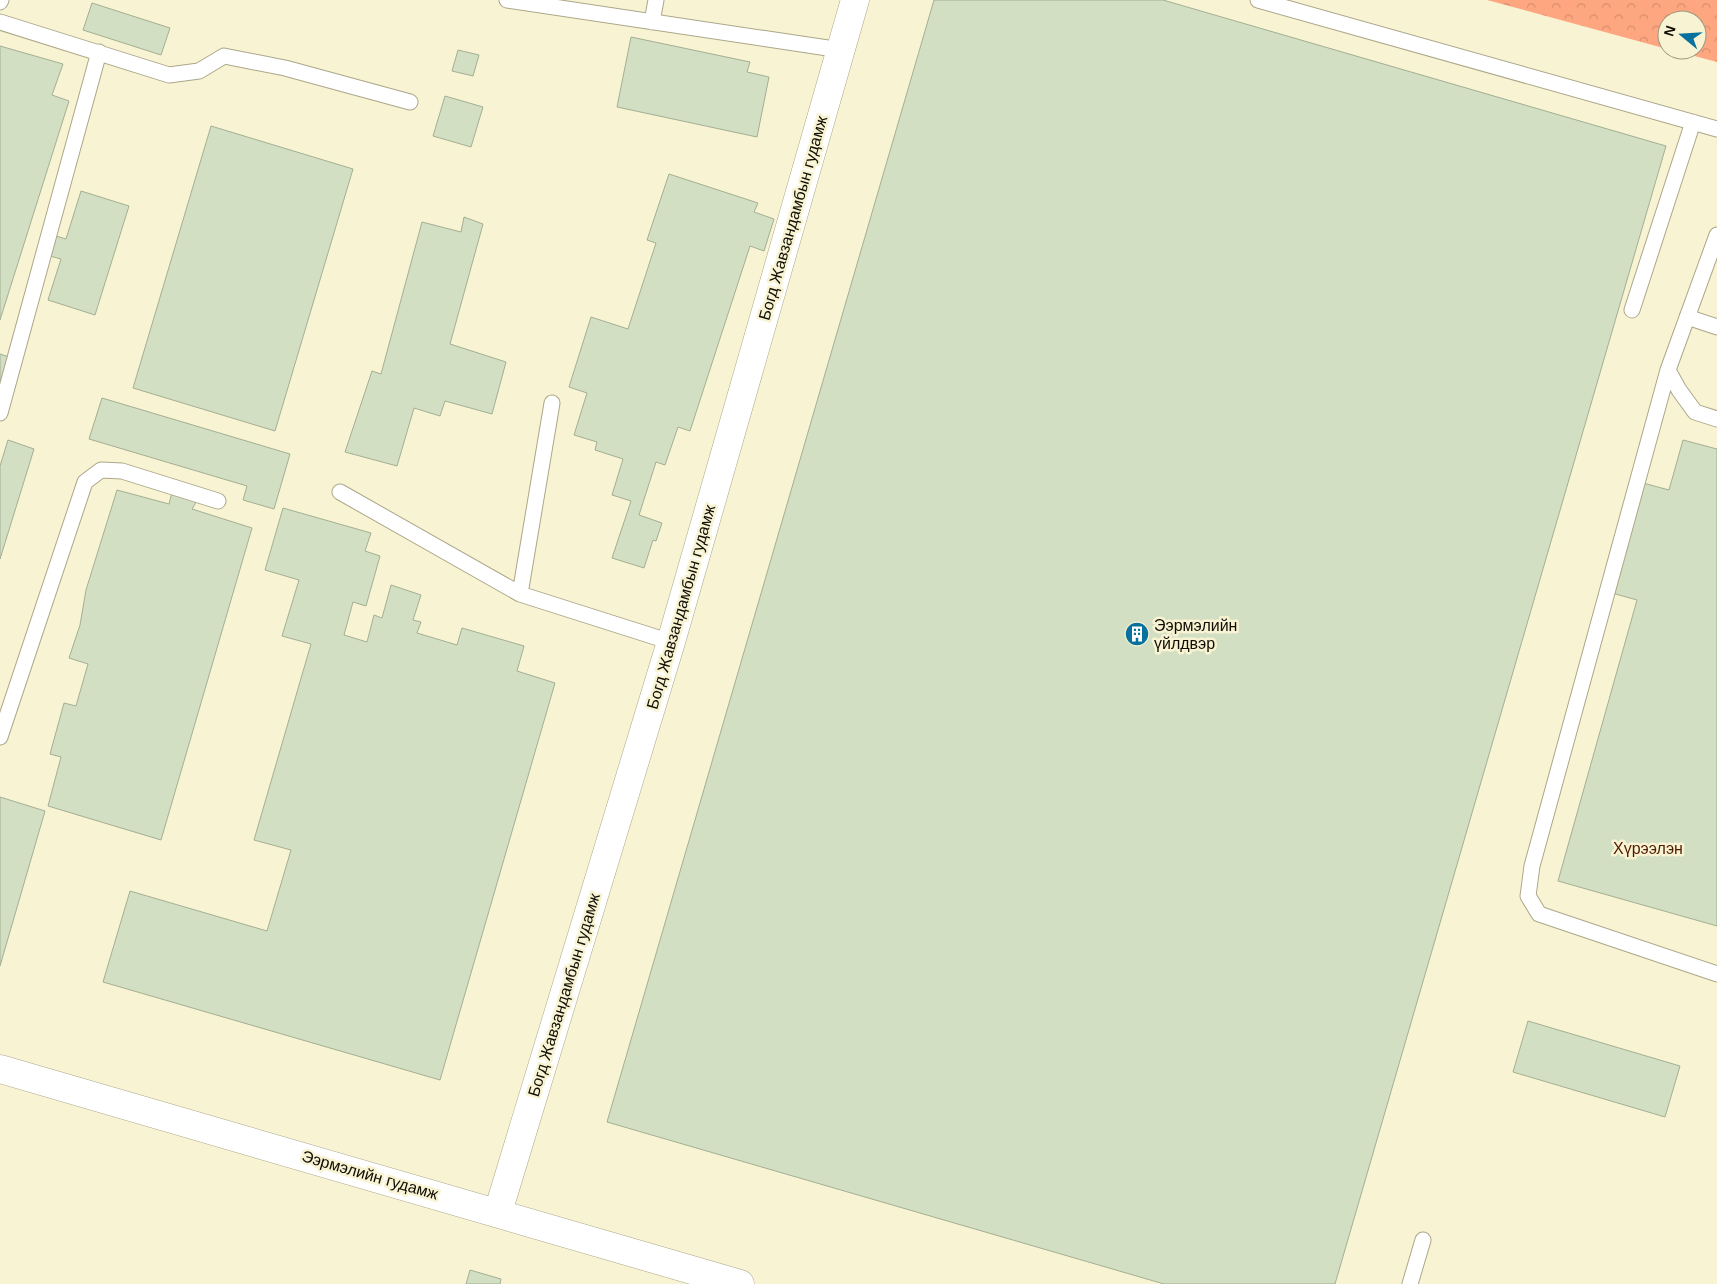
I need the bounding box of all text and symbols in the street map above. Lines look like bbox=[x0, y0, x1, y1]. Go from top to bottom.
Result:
north arrow bbox=[1657, 10, 1707, 60]
text: N bbox=[1660, 24, 1679, 38]
street label: Богд Жавзандамбын гудамж bbox=[756, 114, 830, 322]
street label: Богд Жавзандамбын гудамж bbox=[644, 503, 718, 711]
place label: Ээрмэлийн үйлдвэр bbox=[1154, 617, 1237, 652]
building icon: Ээрмэлийн үйлдвэр bbox=[1124, 621, 1150, 647]
park label: Хүрээлэн bbox=[1613, 840, 1683, 857]
street label: Богд Жавзандамбын гудамж bbox=[525, 891, 603, 1099]
street label: Ээрмэлийн гудамж bbox=[300, 1147, 440, 1203]

